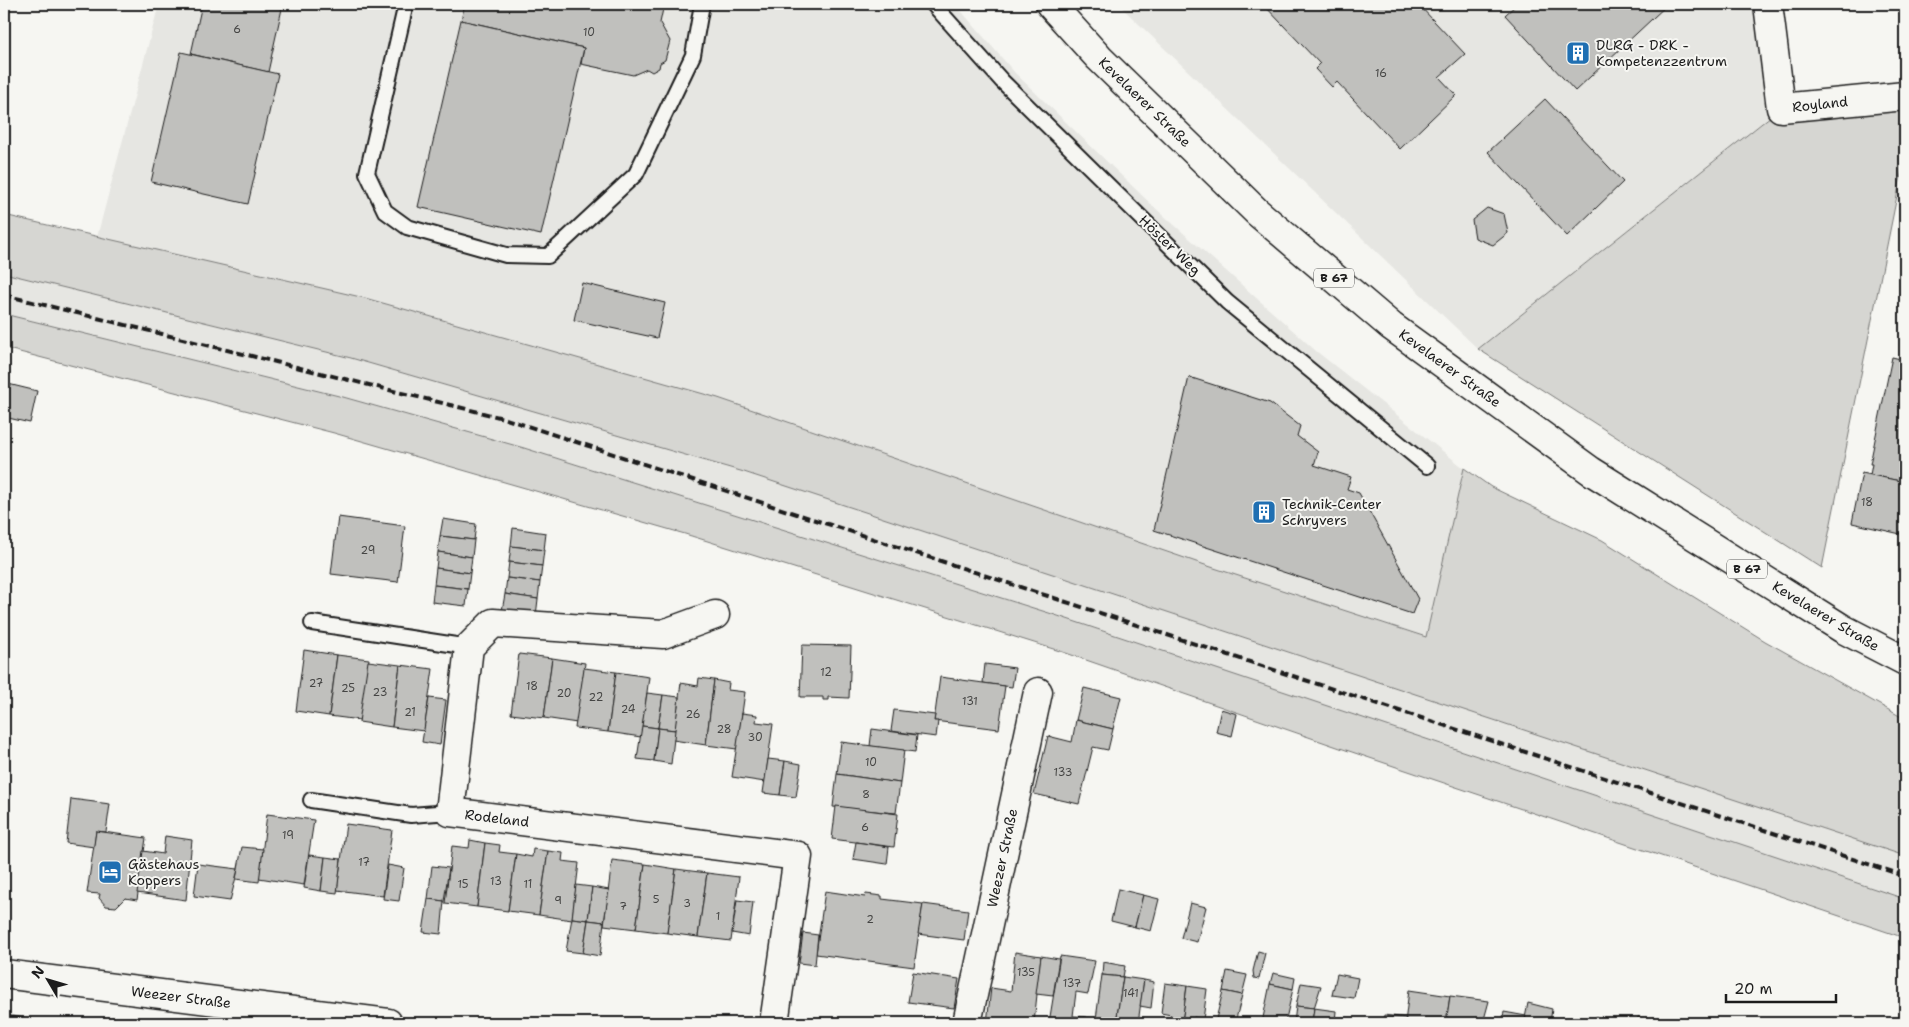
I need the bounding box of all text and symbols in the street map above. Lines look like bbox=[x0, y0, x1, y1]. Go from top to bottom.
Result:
house number: 6 bbox=[233, 22, 241, 37]
house number: 10 bbox=[583, 25, 595, 40]
place label: DLRG - DRK - Kompetenzzentrum bbox=[1596, 36, 1727, 70]
building icon: DLRG - DRK - Kompetenzzentrum bbox=[1565, 40, 1591, 66]
street label: Kevelaerer Straße bbox=[1095, 53, 1195, 151]
house number: 16 bbox=[1375, 66, 1387, 81]
street label: Royland bbox=[1791, 92, 1849, 116]
street label: Höster Weg bbox=[1135, 211, 1205, 279]
road number: B 67 bbox=[1314, 268, 1354, 288]
street label: Kevelaerer Straße bbox=[1395, 325, 1505, 411]
place label: Technik-Center Schryvers bbox=[1282, 495, 1382, 529]
house number: 18 bbox=[1861, 495, 1873, 510]
building icon: Technik-Center Schryvers bbox=[1251, 499, 1277, 525]
house number: 29 bbox=[361, 543, 375, 558]
road number: B 67 bbox=[1727, 560, 1767, 578]
street label: Kevelaerer Straße bbox=[1769, 577, 1883, 655]
house number: 12 bbox=[820, 665, 832, 680]
house number: 27 bbox=[309, 676, 324, 691]
house number: 18 bbox=[526, 679, 538, 694]
house number: 25 bbox=[341, 681, 355, 696]
house number: 23 bbox=[373, 685, 387, 700]
house number: 20 bbox=[556, 686, 572, 701]
house number: 22 bbox=[589, 690, 603, 705]
house number: 131 bbox=[962, 694, 978, 709]
house number: 24 bbox=[621, 702, 636, 717]
house number: 21 bbox=[404, 705, 416, 720]
house number: 26 bbox=[686, 707, 700, 722]
house number: 28 bbox=[716, 722, 732, 737]
house number: 30 bbox=[747, 730, 763, 745]
house number: 10 bbox=[865, 755, 877, 770]
house number: 133 bbox=[1054, 765, 1072, 780]
house number: 8 bbox=[862, 787, 870, 802]
street label: Rodeland bbox=[464, 805, 530, 831]
street label: Weezer Straße bbox=[983, 807, 1021, 909]
house number: 6 bbox=[861, 820, 869, 835]
house number: 19 bbox=[282, 828, 294, 843]
place label: Gästehaus Koppers bbox=[128, 855, 199, 889]
house number: 17 bbox=[358, 855, 370, 870]
hotel icon: Gästehaus Koppers bbox=[97, 859, 123, 885]
house number: 13 bbox=[490, 874, 502, 889]
house number: 15 bbox=[457, 877, 469, 892]
house number: 11 bbox=[524, 877, 532, 892]
house number: 5 bbox=[653, 892, 660, 907]
house number: 9 bbox=[554, 893, 562, 908]
house number: 3 bbox=[683, 896, 691, 911]
house number: 7 bbox=[619, 899, 627, 914]
house number: 1 bbox=[716, 909, 720, 924]
house number: 2 bbox=[866, 912, 874, 927]
north arrow bbox=[22, 954, 72, 1004]
text: N bbox=[27, 962, 48, 982]
house number: 135 bbox=[1017, 965, 1035, 980]
scale bar bbox=[1726, 972, 1836, 1004]
house number: 137 bbox=[1063, 976, 1082, 991]
text: 20 m bbox=[1734, 979, 1773, 999]
street label: Weezer Straße bbox=[130, 982, 232, 1012]
house number: 141 bbox=[1123, 986, 1139, 1001]

